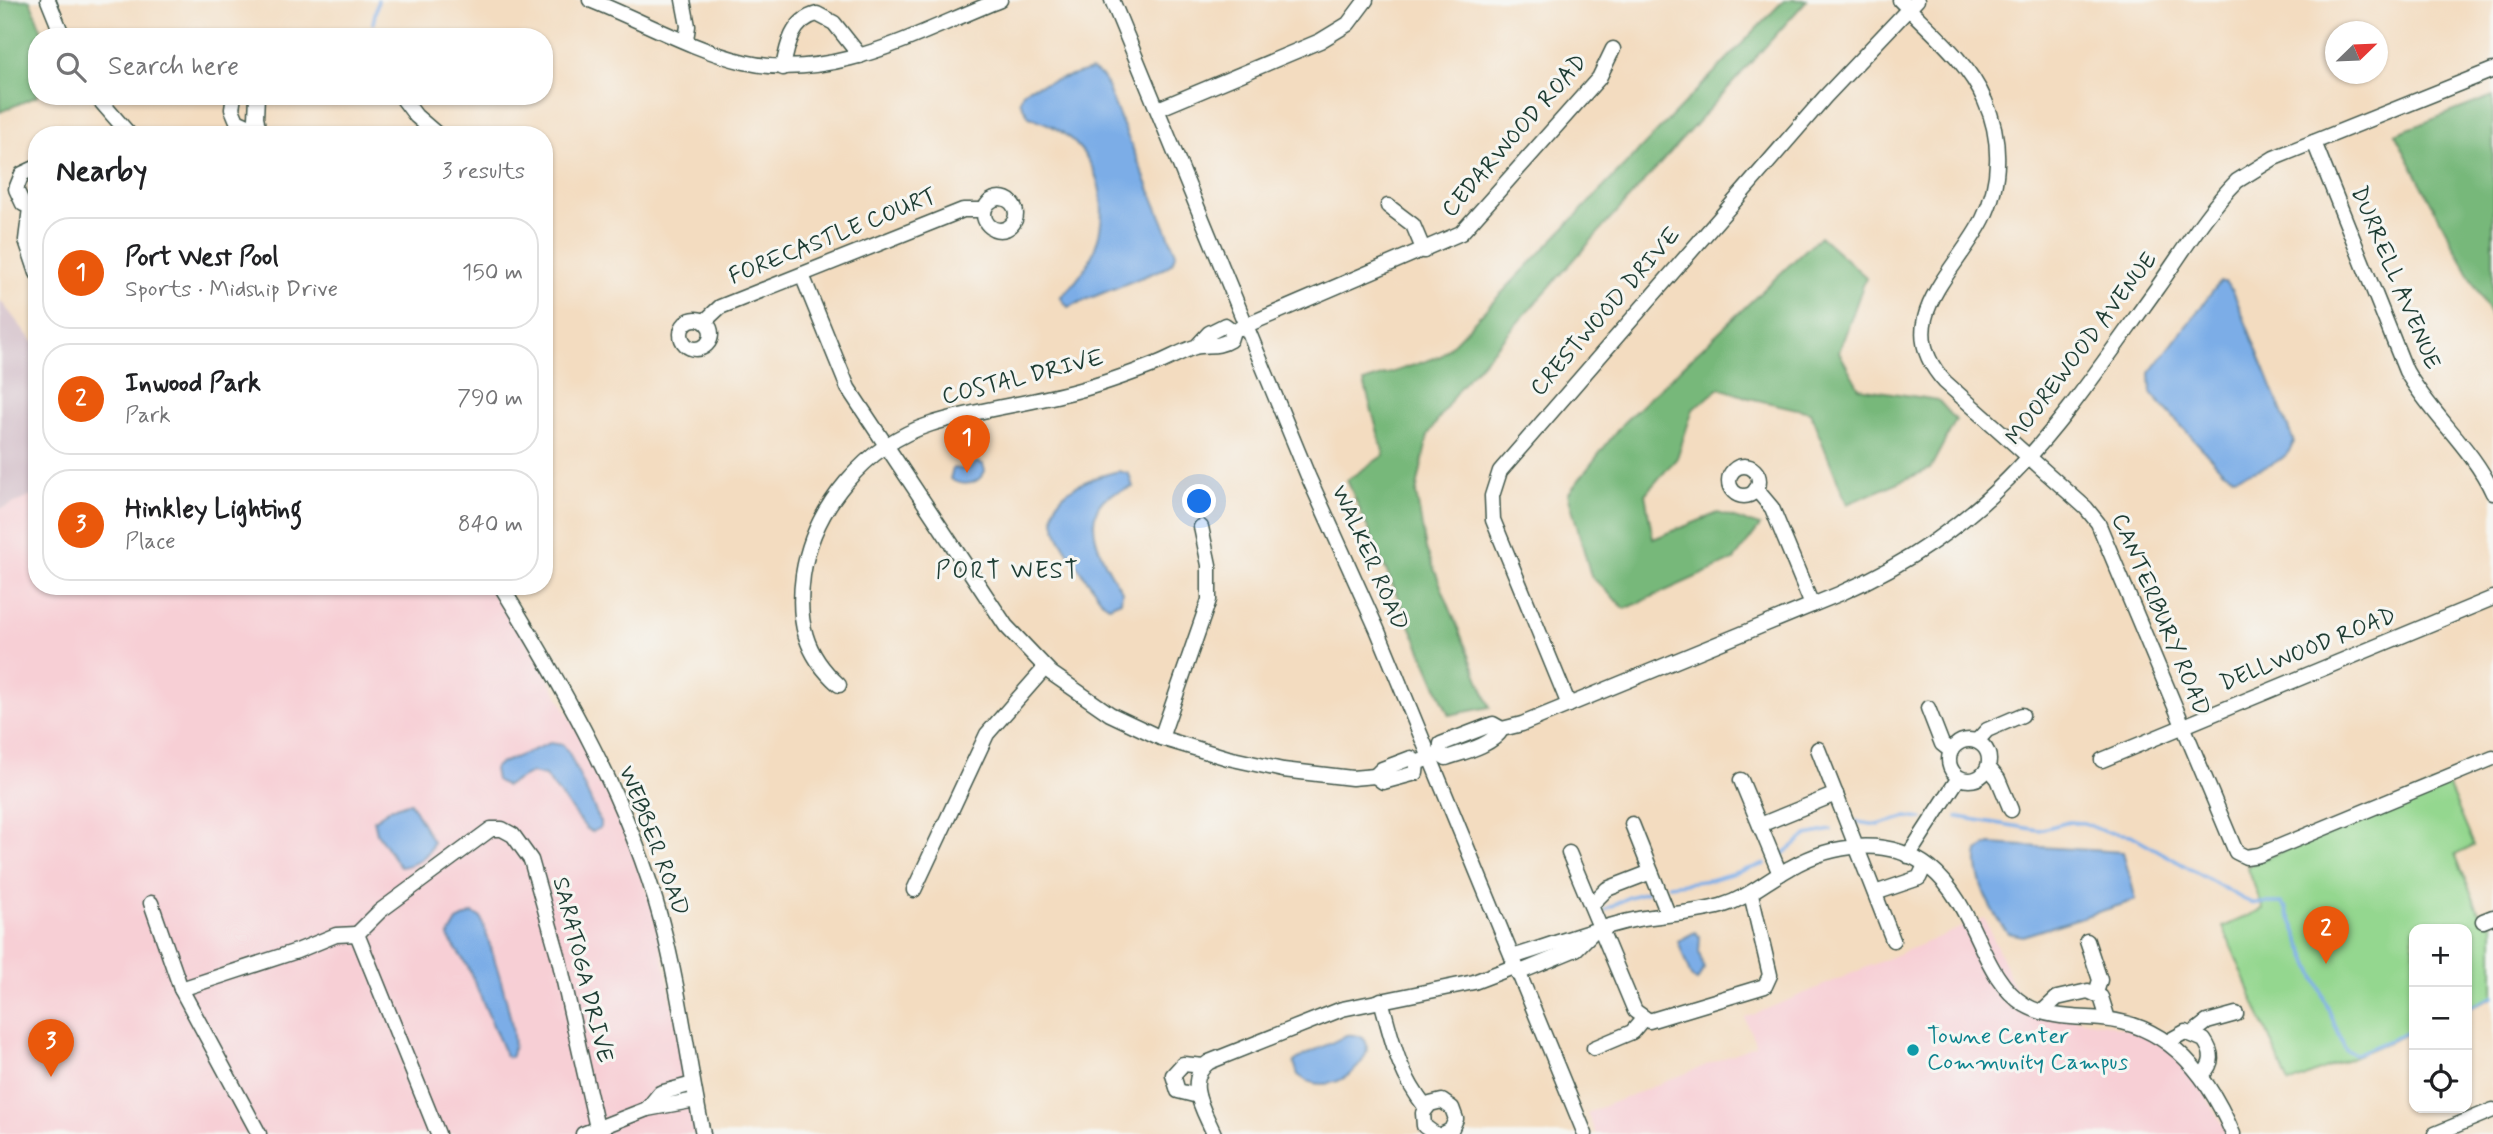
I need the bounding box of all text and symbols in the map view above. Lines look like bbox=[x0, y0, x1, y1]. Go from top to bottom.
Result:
north arrow bbox=[2325, 21, 2388, 84]
search box bbox=[28, 28, 553, 105]
icon: search bbox=[52, 48, 90, 86]
street label: CEDARWOOD ROAD bbox=[1436, 48, 1594, 224]
text: Search here bbox=[108, 50, 239, 84]
text: Nearby bbox=[56, 152, 147, 191]
text: 3 results bbox=[442, 157, 525, 187]
street label: FORECASTLE COURT bbox=[725, 182, 941, 292]
street label: DURRELL AVENUE bbox=[2343, 182, 2447, 374]
street label: CRESTWOOD DRIVE bbox=[1524, 221, 1688, 403]
text: Port West Pool bbox=[125, 241, 279, 275]
street label: MOOREWOOD AVENUE bbox=[1999, 246, 2165, 452]
text: 1 bbox=[76, 258, 86, 288]
text: 150 m bbox=[462, 258, 523, 288]
text: Sports · Midship Drive bbox=[125, 275, 338, 305]
street label: COSTAL DRIVE bbox=[939, 343, 1107, 413]
text: Inwood Park bbox=[125, 367, 261, 401]
text: 2 bbox=[75, 384, 87, 414]
text: 790 m bbox=[457, 384, 523, 414]
text: Park bbox=[125, 401, 171, 431]
pin: 1 bbox=[944, 415, 990, 473]
street label: WALKER ROAD bbox=[1324, 481, 1414, 635]
your location bbox=[1182, 484, 1216, 518]
text: Hinkley Lighting bbox=[125, 493, 302, 527]
street label: CANTERBURY ROAD bbox=[2104, 509, 2216, 721]
text: 3 bbox=[76, 510, 86, 540]
text: 840 m bbox=[458, 510, 523, 540]
text: Place bbox=[125, 527, 176, 557]
district label: PORT WEST bbox=[936, 556, 1080, 587]
street label: DELLWOOD ROAD bbox=[2216, 601, 2400, 699]
street label: WEBBER ROAD bbox=[611, 762, 695, 920]
street label: SARATOGA DRIVE bbox=[544, 874, 620, 1066]
pin: 2 bbox=[2303, 906, 2349, 964]
map controls bbox=[2409, 924, 2472, 1113]
button: + bbox=[2409, 924, 2472, 987]
button: − bbox=[2409, 987, 2472, 1050]
pin: 3 bbox=[28, 1019, 74, 1077]
place label: Towne Center Community Campus bbox=[1927, 1022, 2128, 1078]
marker: Towne Center Community Campus bbox=[1905, 1042, 1921, 1058]
button: locate bbox=[2409, 1050, 2472, 1113]

